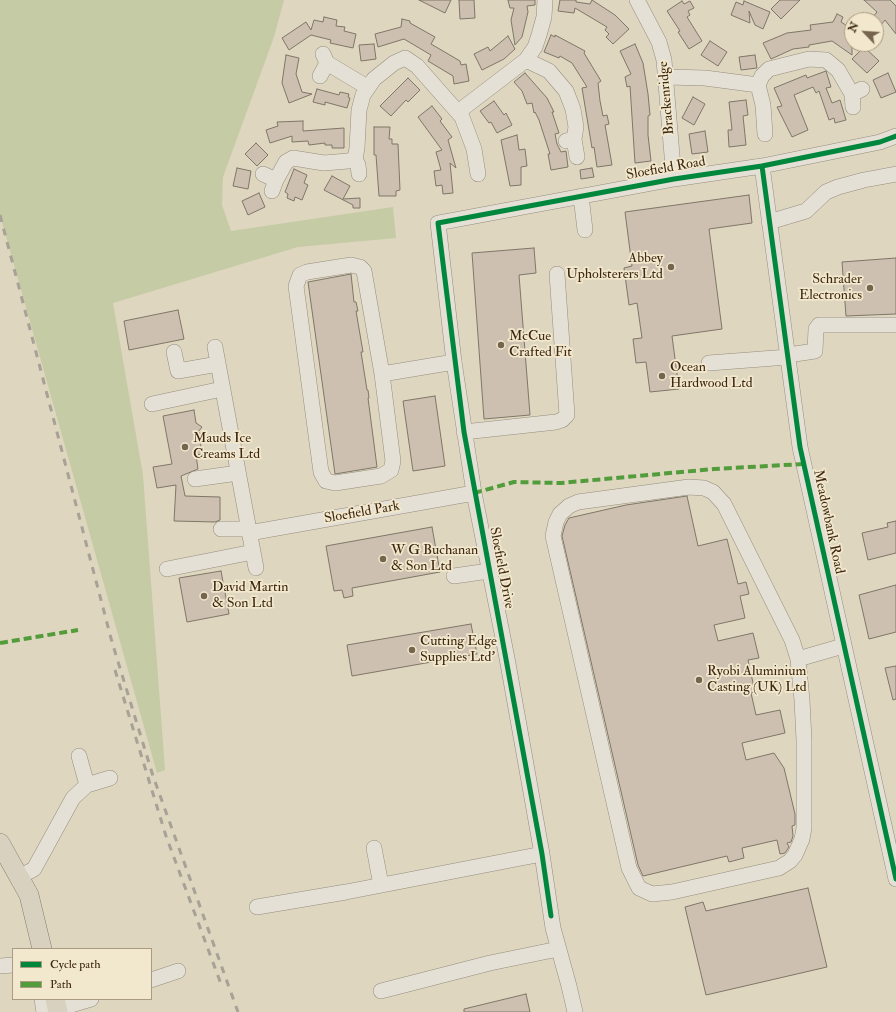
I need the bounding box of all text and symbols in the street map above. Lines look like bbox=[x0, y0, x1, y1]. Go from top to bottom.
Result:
north arrow bbox=[844, 12, 884, 52]
text: N bbox=[846, 20, 862, 34]
street label: Brackenridge bbox=[655, 61, 679, 135]
street label: Sloefield Road bbox=[625, 154, 707, 184]
place label: Abbey Upholsterers Ltd bbox=[566, 251, 663, 284]
marker: Abbey Upholsterers Ltd bbox=[666, 262, 676, 272]
place label: Schrader Electronics bbox=[799, 272, 862, 304]
marker: Schrader Electronics bbox=[865, 283, 875, 293]
place label: McCue Crafted Fit bbox=[509, 329, 572, 362]
marker: McCue Crafted Fit bbox=[496, 340, 506, 350]
place label: Ocean Hardwood Ltd bbox=[670, 360, 753, 392]
marker: Ocean Hardwood Ltd bbox=[657, 371, 667, 381]
place label: Mauds Ice Creams Ltd bbox=[193, 431, 260, 464]
marker: Mauds Ice Creams Ltd bbox=[180, 442, 190, 452]
street label: Meadowbank Road bbox=[809, 468, 847, 576]
street label: Sloefield Park bbox=[323, 498, 401, 528]
street label: Sloefield Drive bbox=[485, 526, 517, 610]
place label: W G Buchanan & Son Ltd bbox=[391, 543, 478, 576]
marker: W G Buchanan & Son Ltd bbox=[378, 554, 388, 564]
place label: David Martin & Son Ltd bbox=[212, 580, 288, 612]
marker: David Martin & Son Ltd bbox=[199, 591, 209, 601]
place label: Cutting Edge Supplies Ltd' bbox=[420, 634, 497, 666]
marker: Cutting Edge Supplies Ltd' bbox=[407, 645, 417, 655]
place label: Ryobi Aluminium Casting (UK) Ltd bbox=[707, 664, 807, 696]
marker: Ryobi Aluminium Casting (UK) Ltd bbox=[694, 675, 704, 685]
legend bbox=[12, 948, 152, 1000]
text: Cycle path bbox=[50, 957, 100, 972]
text: Path bbox=[50, 977, 72, 992]

